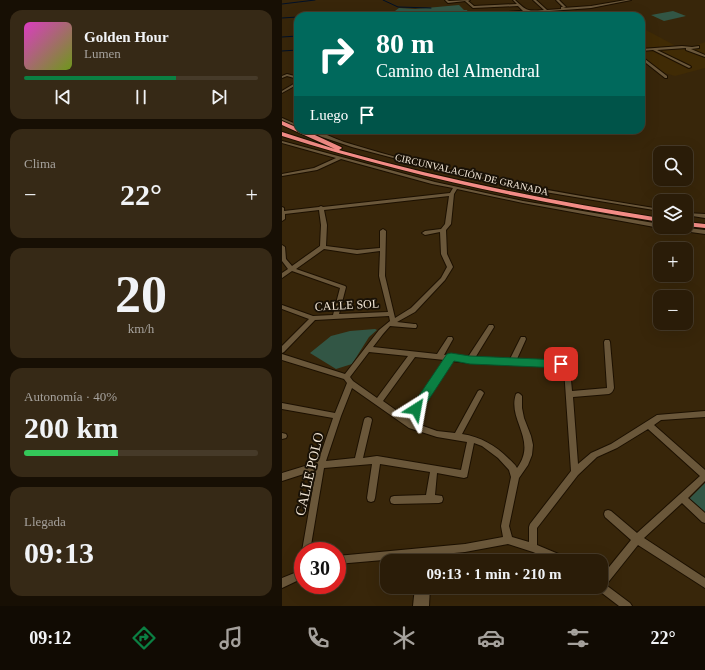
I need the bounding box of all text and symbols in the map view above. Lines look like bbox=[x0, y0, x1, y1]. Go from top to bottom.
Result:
icon: right bbox=[310, 28, 362, 80]
text: 80 m bbox=[376, 28, 434, 59]
text: Golden Hour bbox=[84, 29, 169, 45]
text: Lumen bbox=[84, 46, 121, 61]
text: Camino del Almendral bbox=[376, 61, 540, 81]
icon: previous bbox=[52, 86, 74, 108]
icon: pause bbox=[130, 86, 152, 108]
icon: next bbox=[208, 86, 230, 108]
icon: arrive bbox=[356, 104, 378, 126]
text: Luego bbox=[310, 107, 348, 123]
map controls bbox=[653, 146, 693, 330]
button: search bbox=[653, 146, 693, 186]
street label: CIRCUNVALACIÓN DE GRANADA bbox=[394, 151, 550, 198]
text: Clima bbox=[24, 156, 56, 171]
text: 22° bbox=[120, 178, 162, 211]
text: − bbox=[24, 182, 36, 207]
text: + bbox=[246, 182, 258, 207]
button: layers bbox=[653, 194, 693, 234]
button: + bbox=[653, 242, 693, 282]
text: 20 bbox=[115, 266, 167, 323]
button: − bbox=[653, 290, 693, 330]
street label: CALLE SOL bbox=[315, 296, 379, 314]
text: km/h bbox=[128, 321, 154, 336]
pin bbox=[544, 347, 578, 381]
icon: arrive bbox=[550, 353, 572, 375]
position arrow bbox=[395, 388, 437, 430]
text: Autonomía · 40% bbox=[24, 389, 117, 404]
text: 200 km bbox=[24, 411, 118, 444]
street label: CALLE POLO bbox=[293, 431, 326, 517]
text: Llegada bbox=[24, 514, 66, 529]
text: 09:13 bbox=[24, 536, 94, 569]
speed limit sign: 30 bbox=[294, 542, 346, 594]
text: 09:13 · 1 min · 210 m bbox=[427, 566, 562, 582]
icon: directions bbox=[130, 624, 158, 652]
icon: music bbox=[217, 624, 245, 652]
icon: phone bbox=[304, 624, 332, 652]
icon: climate bbox=[390, 624, 418, 652]
icon: car bbox=[477, 624, 505, 652]
icon: filters bbox=[564, 624, 592, 652]
text: 09:12 bbox=[29, 628, 71, 648]
text: 22° bbox=[650, 628, 676, 648]

